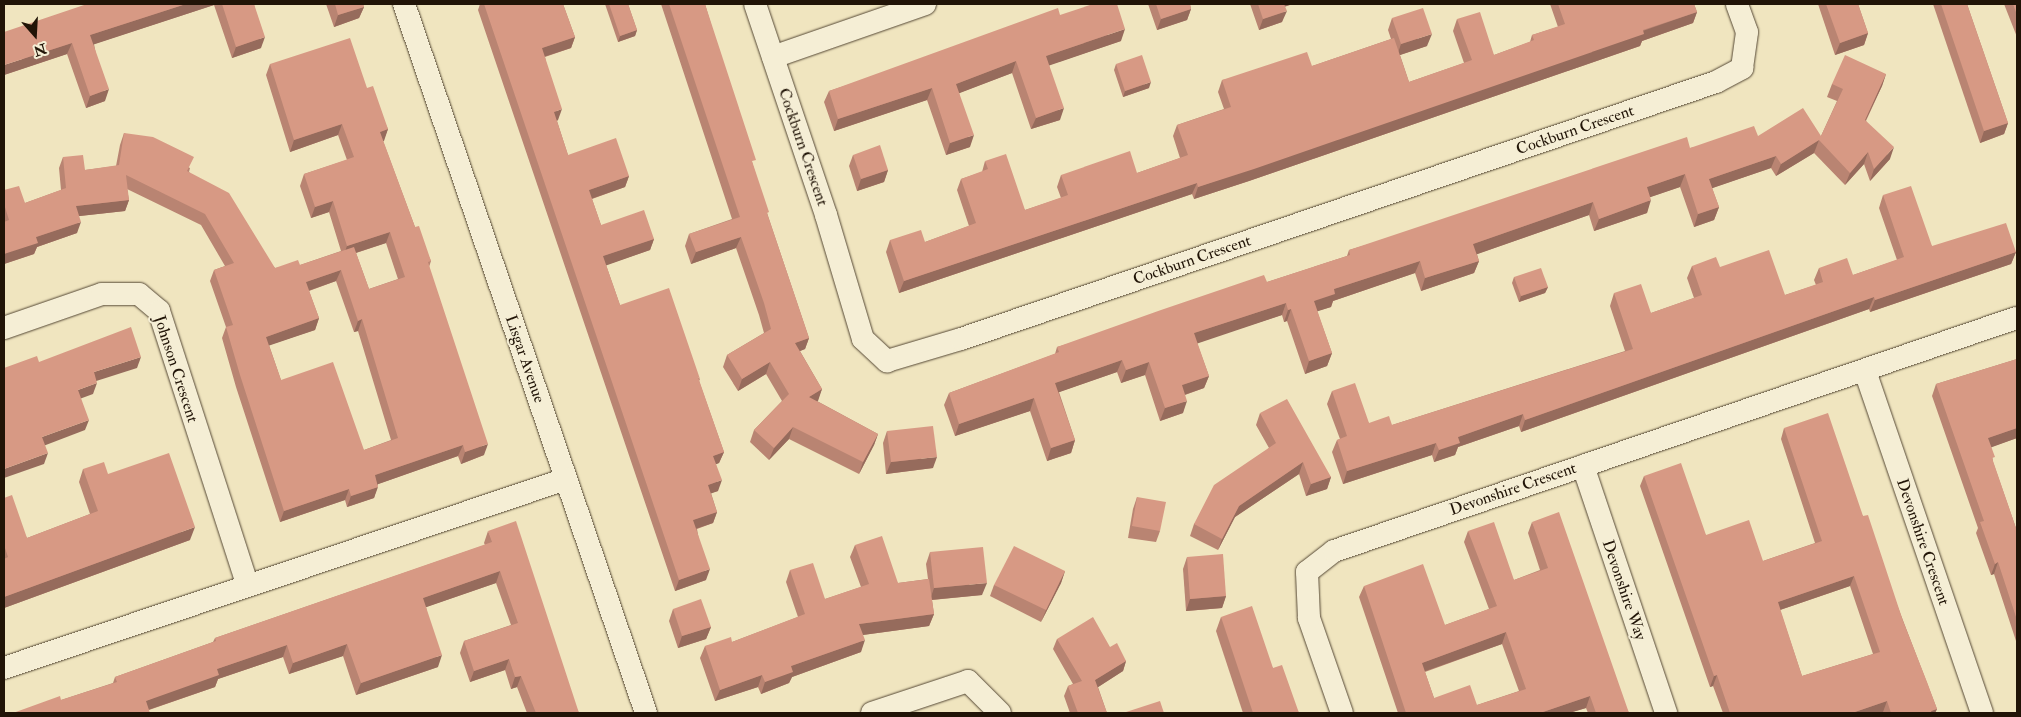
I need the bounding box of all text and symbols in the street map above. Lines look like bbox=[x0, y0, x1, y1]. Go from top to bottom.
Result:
north arrow bbox=[10, 10, 60, 60]
text: N bbox=[31, 40, 49, 60]
street label: Cockburn Crescent bbox=[774, 86, 832, 208]
street label: Cockburn Crescent bbox=[1514, 101, 1636, 159]
street label: Cockburn Crescent bbox=[1131, 231, 1253, 289]
street label: Johnson Crescent bbox=[150, 313, 202, 425]
street label: Lisgar Avenue bbox=[501, 313, 549, 405]
street label: Devonshire Crescent bbox=[1447, 458, 1579, 520]
street label: Devonshire Crescent bbox=[1892, 476, 1954, 608]
street label: Devonshire Way bbox=[1598, 537, 1650, 643]

